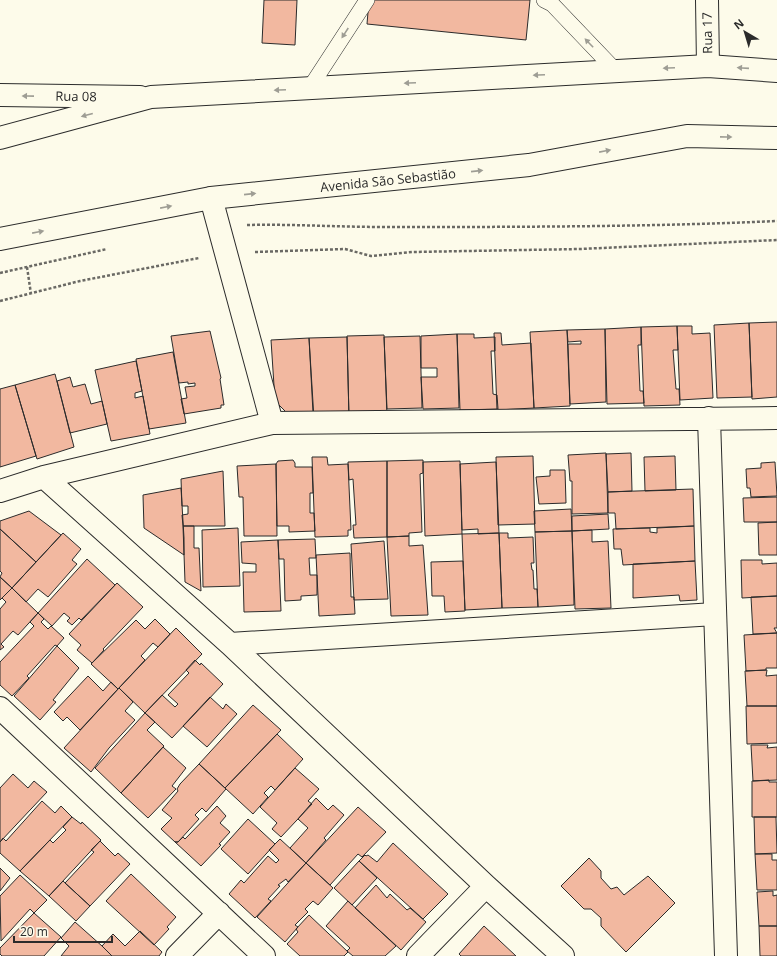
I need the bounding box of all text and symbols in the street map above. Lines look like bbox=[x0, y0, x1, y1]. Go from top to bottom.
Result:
street label: Rua 17 bbox=[698, 12, 716, 54]
north arrow bbox=[725, 12, 765, 52]
text: N bbox=[730, 15, 747, 32]
one-way arrow bbox=[342, 27, 349, 39]
one-way arrow bbox=[584, 38, 594, 48]
one-way arrow bbox=[662, 65, 675, 71]
one-way arrow bbox=[737, 65, 749, 72]
one-way arrow bbox=[533, 72, 545, 79]
one-way arrow bbox=[404, 79, 416, 86]
street label: Rua 08 bbox=[55, 87, 97, 105]
one-way arrow bbox=[274, 87, 286, 94]
one-way arrow bbox=[21, 93, 34, 99]
one-way arrow bbox=[80, 112, 92, 118]
one-way arrow bbox=[720, 134, 733, 140]
one-way arrow bbox=[599, 148, 611, 154]
street label: Avenida São Sebastião bbox=[319, 164, 457, 196]
one-way arrow bbox=[471, 167, 483, 174]
one-way arrow bbox=[244, 191, 256, 197]
one-way arrow bbox=[160, 204, 172, 210]
one-way arrow bbox=[32, 228, 44, 234]
scale bar bbox=[14, 918, 112, 944]
text: 20 m bbox=[20, 923, 48, 940]

